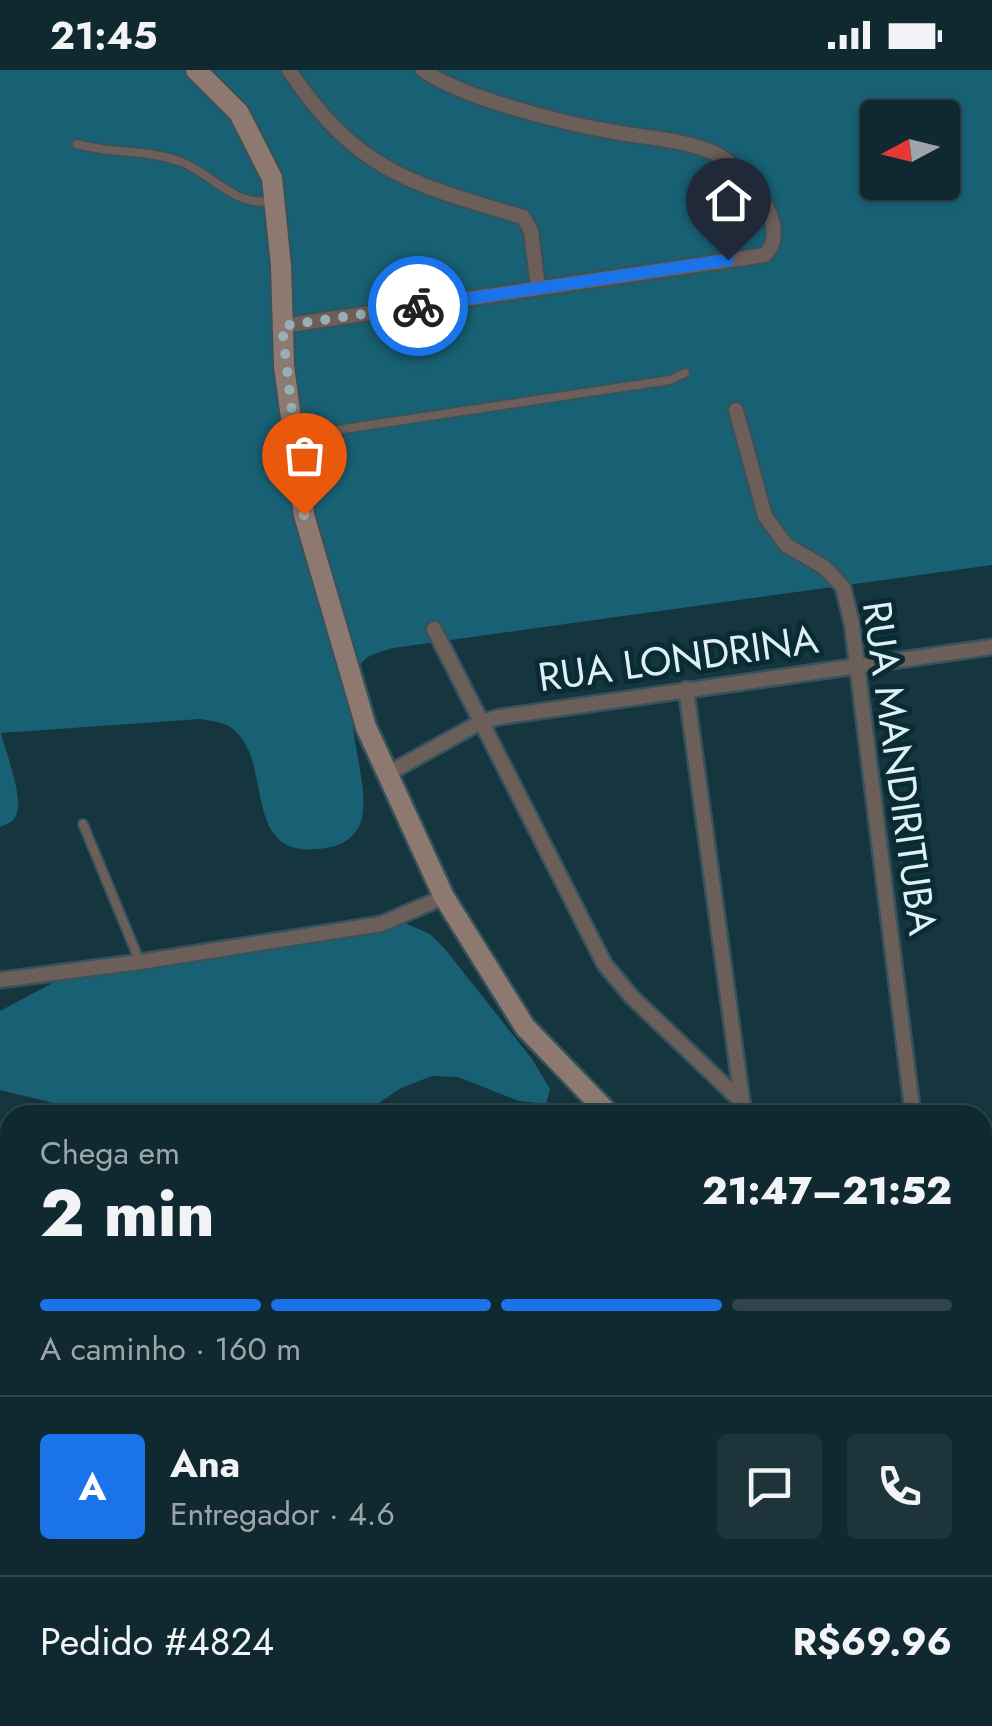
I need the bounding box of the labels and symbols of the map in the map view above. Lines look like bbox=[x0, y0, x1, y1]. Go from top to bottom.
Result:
north arrow bbox=[860, 100, 960, 200]
pin bbox=[686, 158, 771, 261]
courier bbox=[368, 256, 468, 356]
pin bbox=[262, 413, 347, 516]
street label: RUA MANDIRITUBA bbox=[848, 597, 952, 939]
street label: RUA LONDRINA bbox=[534, 610, 822, 706]

